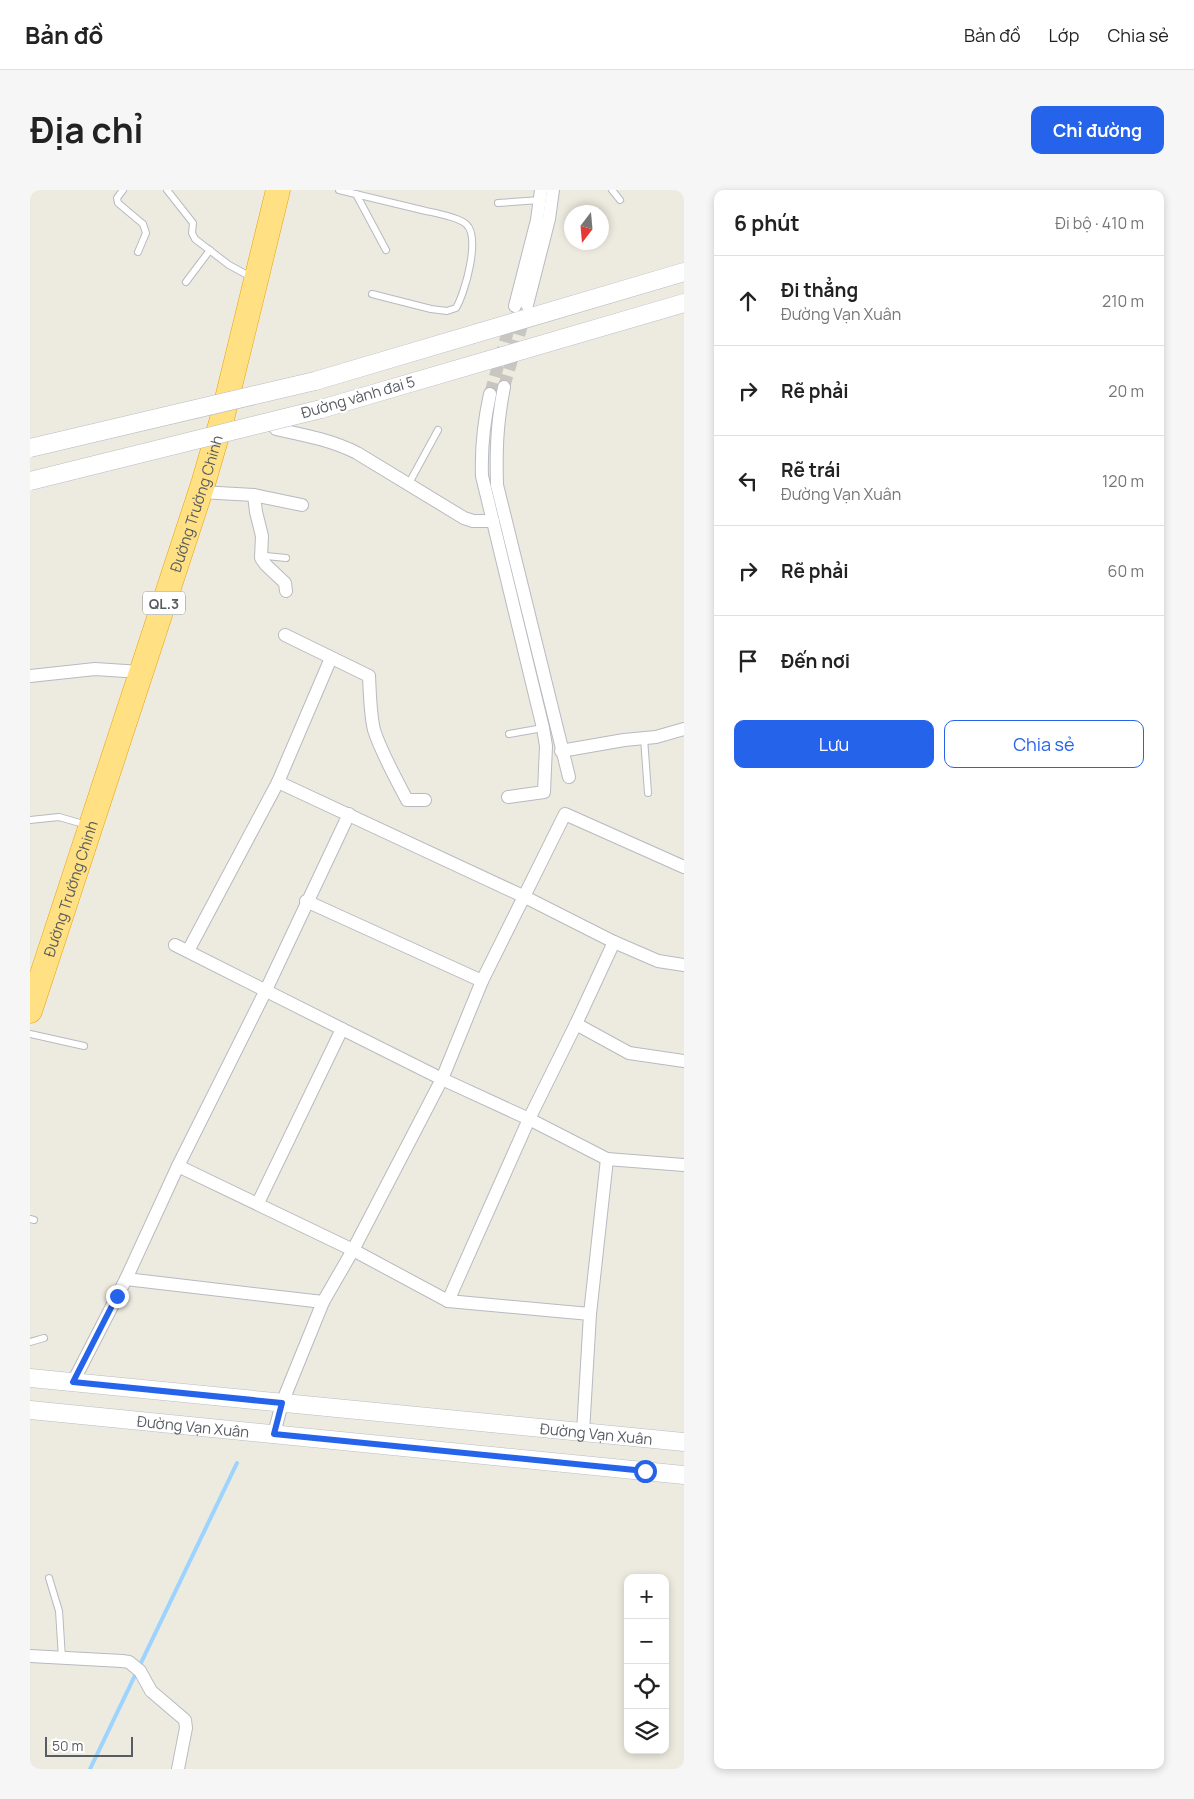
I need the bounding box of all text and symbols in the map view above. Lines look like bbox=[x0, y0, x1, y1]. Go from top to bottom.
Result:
text: Bản đồ bbox=[25, 18, 103, 51]
text: Bản đồ bbox=[964, 23, 1021, 47]
text: Lớp bbox=[1049, 23, 1079, 47]
text: Chia sẻ bbox=[1107, 23, 1169, 47]
text: Địa chỉ bbox=[30, 106, 143, 154]
button: Chỉ đường bbox=[1031, 106, 1164, 154]
north arrow bbox=[564, 205, 609, 250]
text: 6 phút bbox=[734, 209, 800, 237]
text: Đi bộ · 410 m bbox=[1055, 212, 1144, 234]
text: Đi thẳng bbox=[781, 277, 858, 303]
icon: ahead bbox=[734, 287, 762, 315]
text: 210 m bbox=[1102, 290, 1144, 312]
text: Đường Vạn Xuân bbox=[781, 303, 901, 325]
street label: Đường vành đai 5 bbox=[299, 371, 417, 423]
icon: right bbox=[734, 377, 762, 405]
text: Rẽ phải bbox=[781, 378, 849, 404]
text: 20 m bbox=[1108, 380, 1144, 402]
street label: Đường Trường Chinh bbox=[164, 432, 227, 575]
text: Rẽ trái bbox=[781, 457, 841, 483]
icon: left bbox=[734, 467, 762, 495]
text: 120 m bbox=[1102, 470, 1144, 492]
text: Đường Vạn Xuân bbox=[781, 483, 901, 505]
icon: right bbox=[734, 557, 762, 585]
text: Rẽ phải bbox=[781, 558, 849, 584]
text: 60 m bbox=[1108, 560, 1144, 582]
road number: QL.3 bbox=[143, 592, 185, 614]
icon: arrive bbox=[734, 647, 762, 675]
text: Đến nơi bbox=[781, 648, 850, 674]
button: Lưu bbox=[734, 720, 934, 768]
button: Chia sẻ bbox=[944, 720, 1144, 768]
street label: Đường Trường Chinh bbox=[38, 817, 102, 959]
route end bbox=[106, 1285, 129, 1308]
street label: Đường Vạn Xuân bbox=[136, 1410, 250, 1442]
street label: Đường Vạn Xuân bbox=[539, 1417, 654, 1449]
route start bbox=[634, 1460, 657, 1483]
map controls bbox=[624, 1574, 669, 1754]
button: + bbox=[624, 1574, 669, 1619]
button: − bbox=[624, 1619, 669, 1664]
button: locate bbox=[624, 1664, 669, 1709]
button: layers bbox=[624, 1709, 669, 1754]
scale bar bbox=[45, 1734, 132, 1757]
text: 50 m bbox=[52, 1736, 83, 1755]

